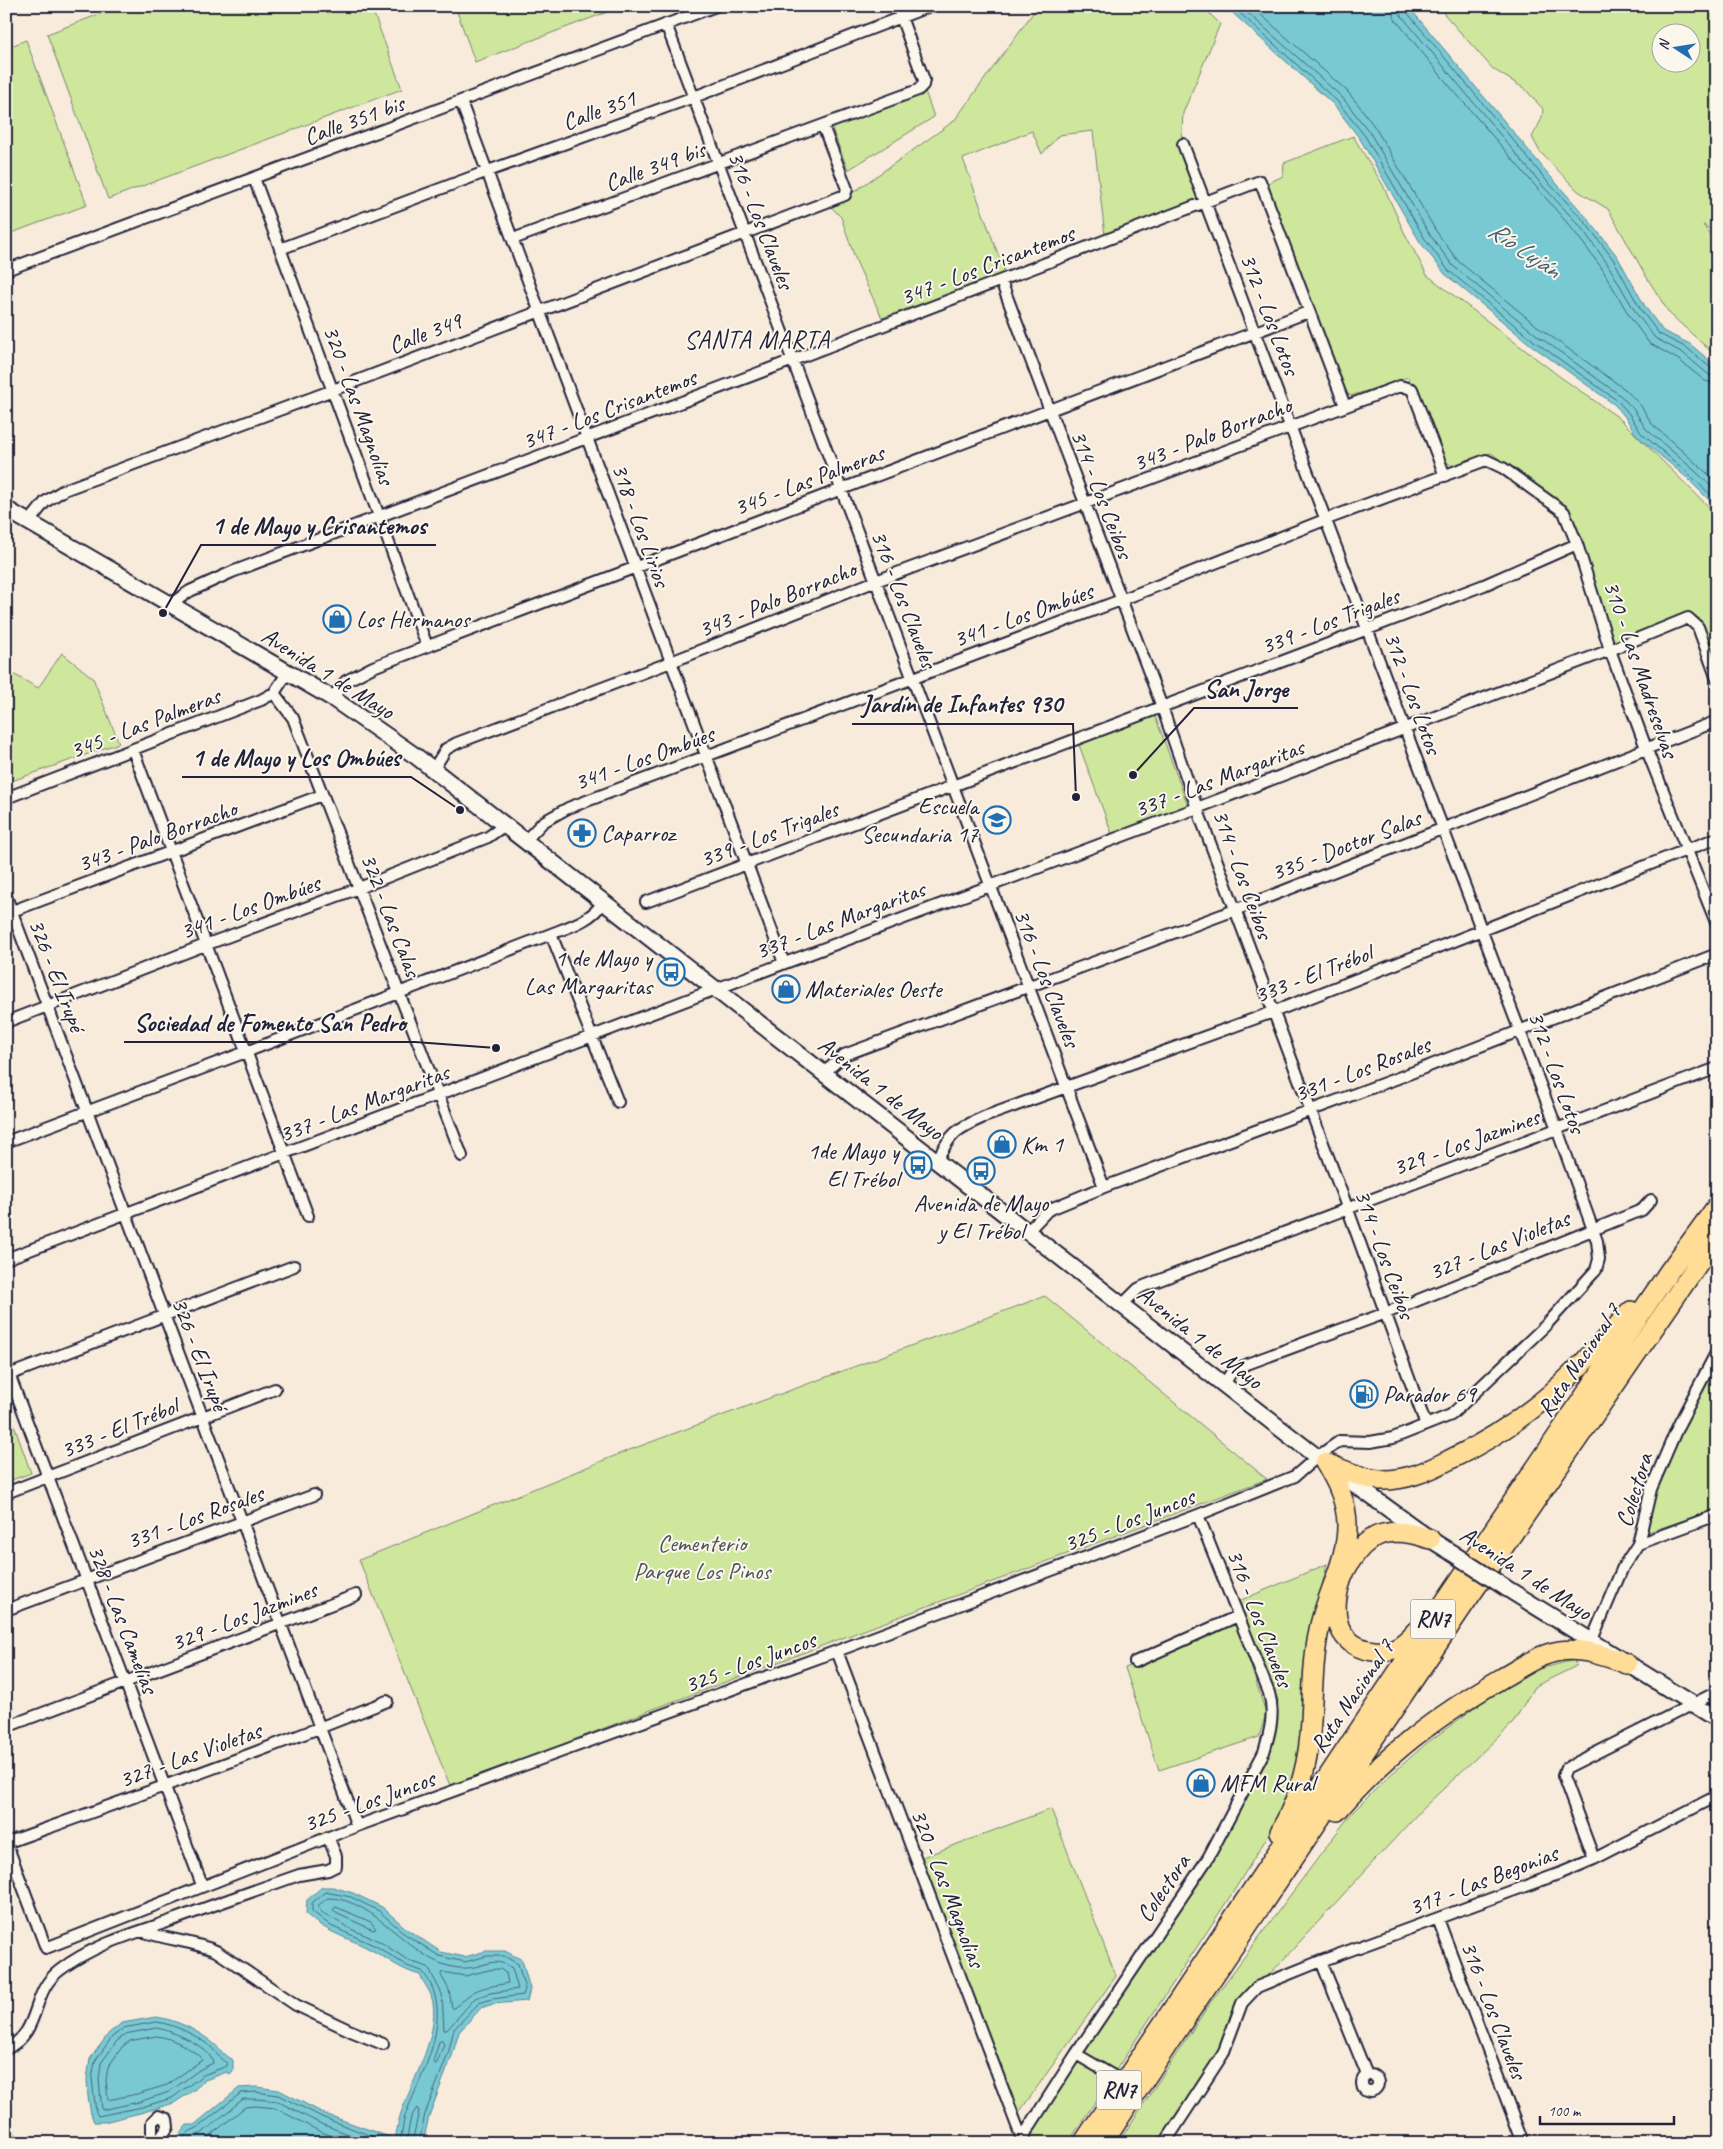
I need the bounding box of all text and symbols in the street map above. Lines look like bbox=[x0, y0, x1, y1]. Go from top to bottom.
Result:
north arrow bbox=[1650, 22, 1700, 72]
text: N bbox=[1655, 37, 1673, 51]
street label: Calle 351 bbox=[558, 83, 641, 137]
street label: Calle 351 bis bbox=[300, 87, 410, 152]
street label: Calle 349 bis bbox=[601, 133, 711, 198]
street label: 316 - Los Claveles bbox=[721, 147, 802, 295]
water label: Río Luján bbox=[1482, 214, 1568, 286]
street label: 347 - Los Crisantemos bbox=[896, 217, 1081, 312]
street label: 312 - Los Lotos bbox=[1233, 249, 1308, 381]
street label: Calle 349 bbox=[384, 305, 468, 361]
street label: 320 - Las Magnolias bbox=[316, 321, 402, 491]
district label: SANTA MARTA bbox=[684, 324, 830, 356]
street label: 347 - Los Crisantemos bbox=[518, 361, 703, 456]
street label: 343 - Palo Borracho bbox=[1129, 389, 1298, 478]
street label: 314 - Los Ceibos bbox=[1064, 425, 1141, 564]
street label: 345 - Las Palmeras bbox=[730, 437, 890, 522]
street label: 318 - Los Lirios bbox=[605, 459, 678, 592]
callout: 1 de Mayo y Crisantemos bbox=[201, 505, 436, 545]
text: 1 de Mayo y Crisantemos bbox=[212, 510, 429, 542]
street label: 316 - Los Claveles bbox=[864, 526, 945, 674]
street label: 343 - Palo Borracho bbox=[694, 553, 862, 644]
street label: 341 - Los Ombúes bbox=[949, 575, 1100, 654]
street label: 310 - Las Madreselvas bbox=[1597, 577, 1686, 764]
street label: 339 - Los Trigales bbox=[1257, 580, 1405, 661]
shop icon: Los Hermanos bbox=[322, 604, 352, 634]
place label: Los Hermanos bbox=[356, 604, 471, 634]
street label: Avenida 1 de Mayo bbox=[256, 620, 401, 727]
street label: 312 - Los Lotos bbox=[1377, 628, 1450, 760]
callout: San Jorge bbox=[1194, 668, 1298, 708]
text: San Jorge bbox=[1204, 673, 1290, 705]
street label: 345 - Las Palmeras bbox=[66, 680, 226, 765]
callout: Jardín de Infantes 930 bbox=[852, 684, 1073, 724]
text: Jardín de Infantes 930 bbox=[860, 688, 1065, 720]
street label: 341 - Los Ombúes bbox=[570, 718, 721, 797]
street label: 337 - Las Margaritas bbox=[1130, 731, 1310, 824]
callout: 1 de Mayo y Los Ombúes bbox=[182, 737, 411, 777]
text: 1 de Mayo y Los Ombúes bbox=[192, 742, 402, 774]
place label: Escuela Secundaria 17 bbox=[861, 791, 980, 849]
street label: 343 - Palo Borracho bbox=[73, 792, 243, 879]
street label: 339 - Los Trigales bbox=[696, 793, 844, 874]
street label: 335 - Doctor Salas bbox=[1267, 802, 1427, 887]
school or university icon: Escuela Secundaria 17 bbox=[982, 805, 1012, 835]
street label: 314 - Los Ceibos bbox=[1206, 805, 1281, 944]
pharmacy icon: Caparroz bbox=[567, 818, 597, 848]
place label: Caparroz bbox=[601, 818, 677, 848]
street label: 322 - Las Calas bbox=[354, 849, 429, 983]
street label: 341 - Los Ombúes bbox=[176, 867, 327, 946]
street label: 337 - Las Margaritas bbox=[751, 873, 931, 966]
street label: 316 - Los Claveles bbox=[1007, 905, 1088, 1053]
street label: 326 - El Irupé bbox=[22, 914, 94, 1040]
street label: 333 - El Trébol bbox=[1250, 936, 1380, 1010]
place label: 1 de Mayo y Las Margaritas bbox=[524, 943, 654, 1001]
bus stop icon: 1 de Mayo y Las Margaritas bbox=[656, 957, 686, 987]
shop icon: Materiales Oeste bbox=[771, 974, 801, 1004]
place label: Materiales Oeste bbox=[805, 974, 944, 1004]
callout: Sociedad de Fomento San Pedro bbox=[124, 1002, 415, 1042]
text: Sociedad de Fomento San Pedro bbox=[134, 1007, 409, 1039]
street label: 312 - Los Lotos bbox=[1521, 1007, 1594, 1139]
street label: 331 - Los Rosales bbox=[1290, 1028, 1437, 1109]
street label: Avenida 1 de Mayo bbox=[812, 1030, 951, 1147]
street label: 337 - Las Margaritas bbox=[275, 1056, 455, 1149]
street label: 329 - Los Jazmines bbox=[1389, 1101, 1545, 1182]
shop icon: Km 1 bbox=[987, 1129, 1017, 1159]
place label: Km 1 bbox=[1021, 1129, 1064, 1159]
place label: 1de Mayo y El Trébol bbox=[808, 1136, 903, 1194]
bus stop icon: 1de Mayo y El Trébol bbox=[903, 1150, 933, 1180]
bus stop icon: Avenida de Mayo y El Trébol bbox=[966, 1156, 996, 1186]
street label: 314 - Los Ceibos bbox=[1348, 1185, 1423, 1324]
place label: Avenida de Mayo y El Trébol bbox=[914, 1188, 1050, 1246]
street label: 327 - Las Violetas bbox=[1424, 1202, 1576, 1287]
street label: Avenida 1 de Mayo bbox=[1131, 1279, 1270, 1396]
street label: 326 - El Irupé bbox=[165, 1293, 237, 1419]
street label: Ruta Nacional 7 bbox=[1530, 1297, 1629, 1423]
fuel station icon: Parador 69 bbox=[1349, 1379, 1379, 1409]
place label: Parador 69 bbox=[1383, 1379, 1478, 1409]
street label: 333 - El Trébol bbox=[56, 1389, 186, 1465]
street label: Colectora bbox=[1609, 1448, 1660, 1530]
street label: 331 - Los Rosales bbox=[123, 1477, 270, 1556]
street label: 325 - Los Juncos bbox=[1060, 1480, 1201, 1559]
street label: Avenida 1 de Mayo bbox=[1454, 1519, 1599, 1628]
park label: Cementerio Parque Los Pinos bbox=[634, 1528, 772, 1586]
street label: 328 - Las Camelias bbox=[81, 1541, 166, 1700]
street label: 316 - Los Claveles bbox=[1220, 1545, 1301, 1693]
street label: 329 - Los Jazmines bbox=[167, 1574, 323, 1658]
road number: RN7 bbox=[1410, 1600, 1456, 1638]
street label: 325 - Los Juncos bbox=[680, 1623, 822, 1700]
street label: Ruta Nacional 7 bbox=[1303, 1633, 1402, 1759]
street label: 327 - Las Violetas bbox=[115, 1714, 268, 1795]
street label: 325 - Los Juncos bbox=[299, 1762, 441, 1839]
shop icon: MFM Rural bbox=[1186, 1768, 1216, 1798]
place label: MFM Rural bbox=[1220, 1768, 1319, 1798]
street label: 320 - Las Magnolias bbox=[904, 1804, 993, 1973]
street label: 317 - Las Begonias bbox=[1404, 1837, 1564, 1922]
street label: Colectora bbox=[1129, 1847, 1197, 1928]
street label: 316 - Los Claveles bbox=[1454, 1937, 1535, 2085]
road number: RN7 bbox=[1096, 2070, 1142, 2110]
scale bar bbox=[1540, 2094, 1674, 2126]
text: 100 m bbox=[1548, 2102, 1582, 2121]

